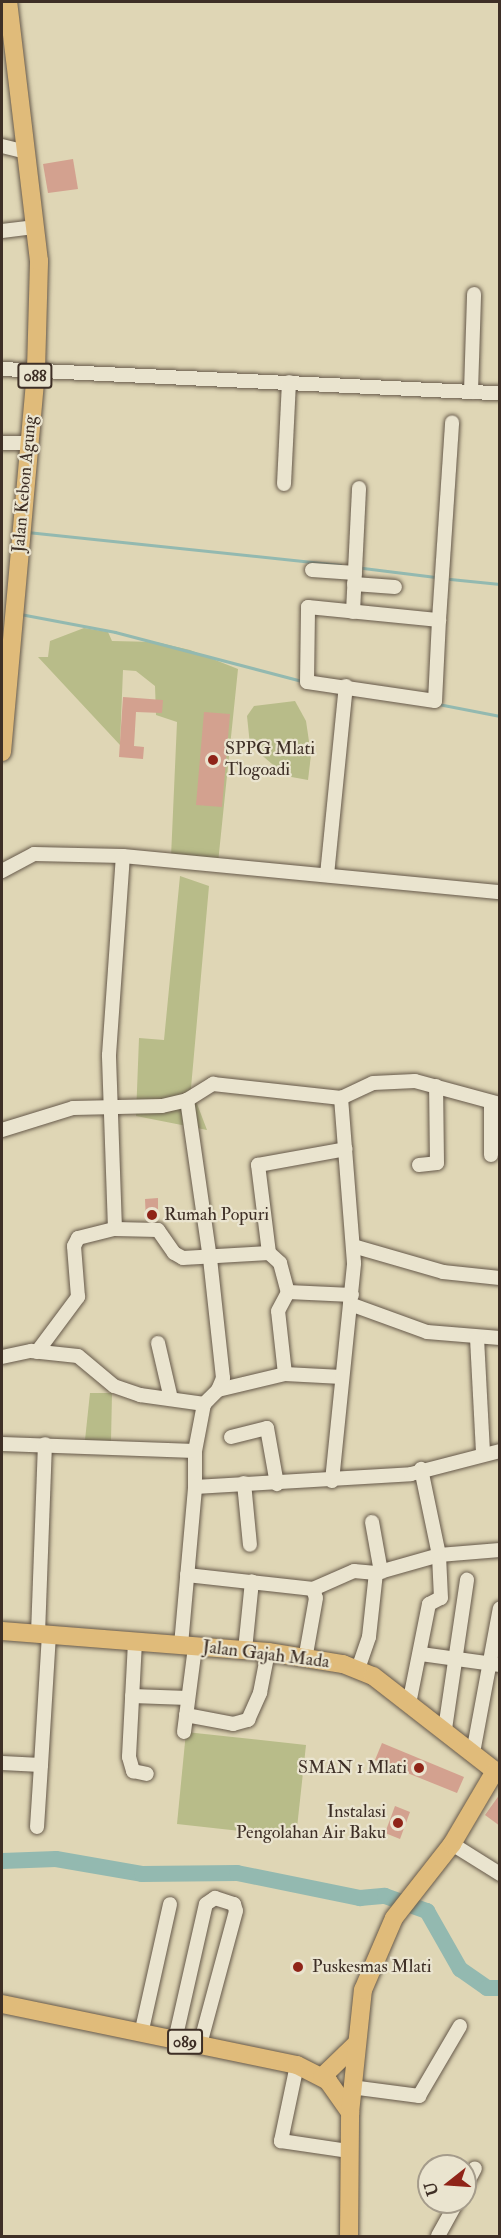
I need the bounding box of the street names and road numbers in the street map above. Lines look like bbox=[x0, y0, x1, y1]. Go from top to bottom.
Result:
road number: 088 bbox=[17, 363, 53, 389]
street label: Jalan Kebon Agung bbox=[8, 414, 42, 554]
street label: Jalan Gajah Mada bbox=[201, 1637, 331, 1673]
road number: 089 bbox=[167, 2029, 203, 2055]

